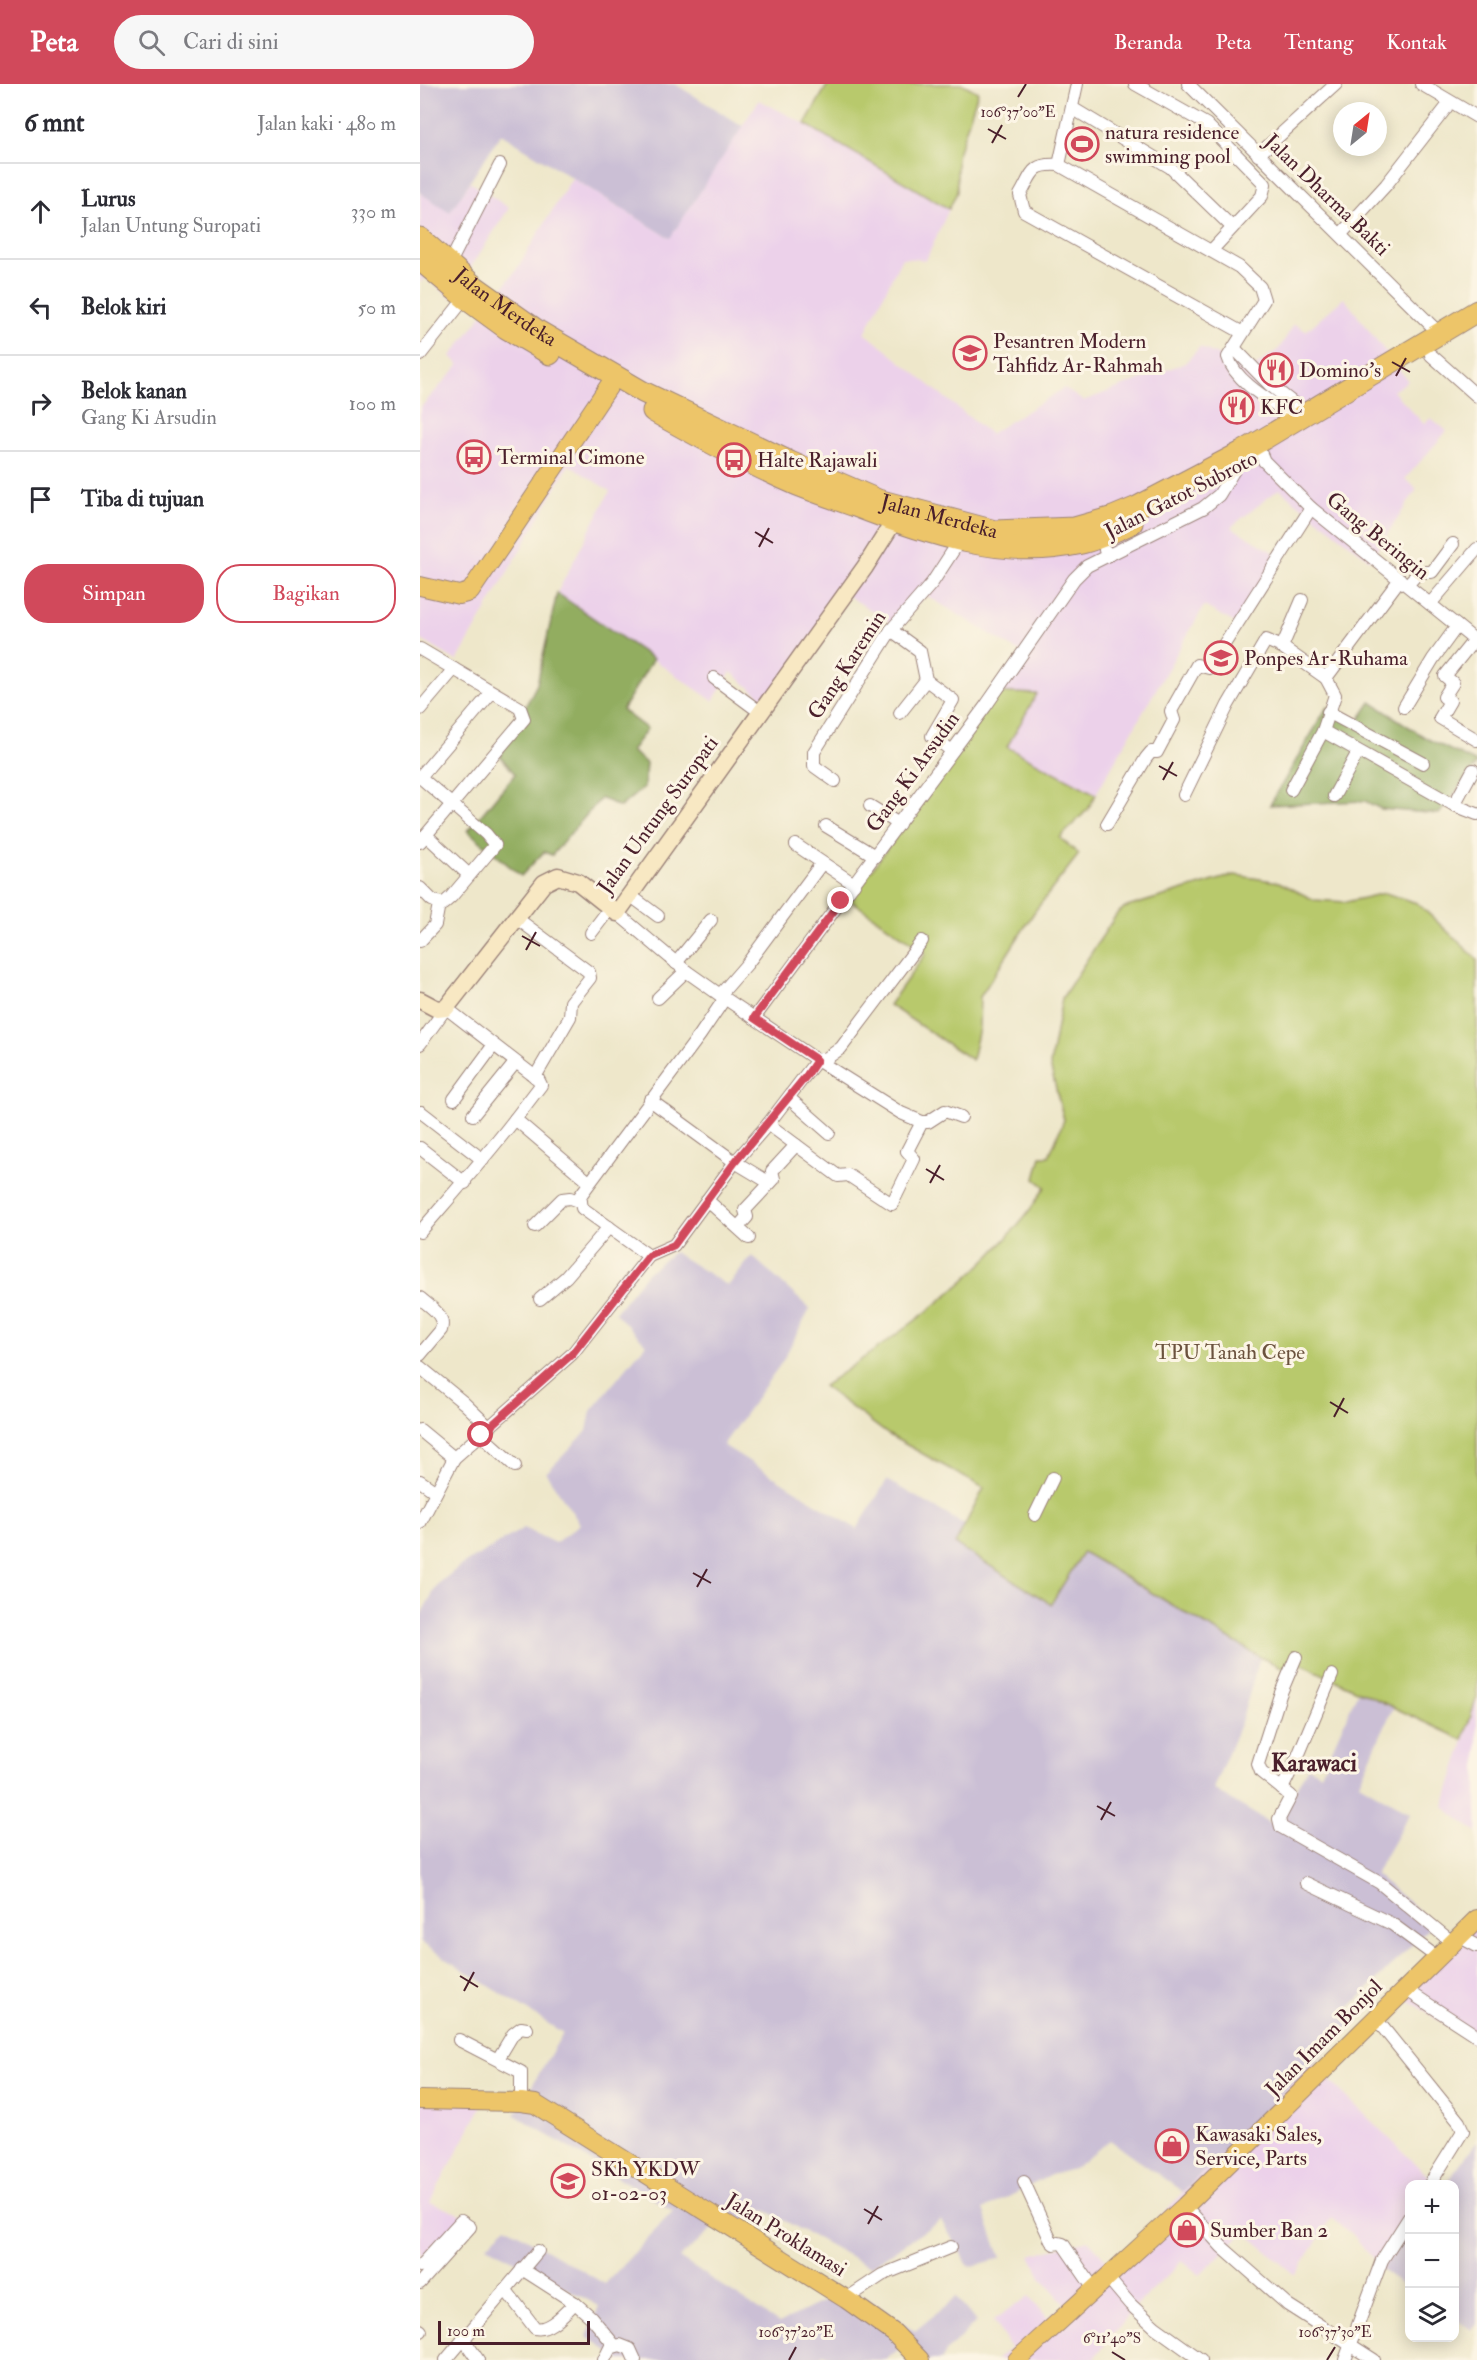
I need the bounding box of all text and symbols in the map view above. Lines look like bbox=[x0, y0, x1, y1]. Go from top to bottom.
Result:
search box bbox=[114, 15, 534, 69]
text: Peta bbox=[30, 25, 78, 60]
icon: search bbox=[135, 26, 168, 59]
text: Cari di sini bbox=[183, 28, 279, 56]
text: Beranda bbox=[1114, 29, 1182, 56]
text: Peta bbox=[1215, 29, 1251, 56]
text: Tentang bbox=[1284, 29, 1353, 56]
text: Kontak bbox=[1386, 29, 1447, 56]
north arrow bbox=[1333, 102, 1387, 156]
text: 106°37'00"E bbox=[980, 103, 1056, 122]
text: 6 mnt bbox=[24, 107, 84, 139]
text: Jalan kaki · 480 m bbox=[257, 111, 396, 136]
place label: natura residence swimming pool bbox=[1105, 119, 1240, 170]
sports icon: natura residence swimming pool bbox=[1064, 126, 1100, 162]
street label: Jalan Dharma Bakti bbox=[1258, 127, 1396, 262]
text: Lurus bbox=[81, 185, 135, 213]
icon: ahead bbox=[24, 195, 57, 228]
text: 330 m bbox=[351, 199, 396, 224]
text: Jalan Untung Suropati bbox=[81, 213, 261, 238]
street label: Jalan Merdeka bbox=[448, 260, 562, 353]
icon: left bbox=[24, 291, 57, 324]
text: Belok kiri bbox=[81, 293, 166, 321]
text: 50 m bbox=[357, 295, 396, 320]
place label: Pesantren Modern Tahfidz Ar-Rahmah bbox=[993, 328, 1163, 379]
school or university icon: Pesantren Modern Tahfidz Ar-Rahmah bbox=[952, 335, 988, 371]
restaurant icon: Domino's bbox=[1258, 352, 1294, 388]
place label: Domino's bbox=[1299, 357, 1381, 384]
text: Belok kanan bbox=[81, 377, 187, 405]
icon: right bbox=[24, 387, 57, 420]
restaurant icon: KFC bbox=[1219, 389, 1255, 425]
text: 100 m bbox=[349, 391, 396, 416]
place label: KFC bbox=[1260, 394, 1303, 421]
text: Gang Ki Arsudin bbox=[81, 405, 217, 430]
bus stop icon: Terminal Cimone bbox=[456, 439, 492, 475]
bus stop icon: Halte Rajawali bbox=[716, 442, 752, 478]
place label: Terminal Cimone bbox=[497, 444, 645, 471]
street label: Jalan Gatot Subroto bbox=[1099, 445, 1262, 546]
place label: Halte Rajawali bbox=[757, 447, 878, 474]
icon: arrive bbox=[24, 483, 57, 516]
text: Tiba di tujuan bbox=[81, 485, 204, 513]
street label: Gang Beringin bbox=[1321, 486, 1435, 586]
street label: Jalan Merdeka bbox=[877, 488, 1001, 545]
button: Simpan bbox=[24, 564, 204, 623]
button: Bagikan bbox=[216, 564, 396, 623]
street label: Gang Karemin bbox=[802, 605, 892, 725]
school or university icon: Ponpes Ar-Ruhama bbox=[1203, 640, 1239, 676]
place label: Ponpes Ar-Ruhama bbox=[1244, 645, 1408, 672]
street label: Gang Ki Arsudin bbox=[860, 706, 966, 838]
street label: Jalan Untung Suropati bbox=[591, 730, 725, 900]
route end bbox=[827, 887, 853, 913]
park label: TPU Tanah Cepe bbox=[1155, 1339, 1305, 1366]
route start bbox=[467, 1421, 493, 1447]
district label: Karawaci bbox=[1271, 1748, 1358, 1779]
street label: Jalan Imam Bonjol bbox=[1259, 1973, 1389, 2103]
place label: Kawasaki Sales, Service, Parts bbox=[1195, 2121, 1322, 2172]
shop icon: Kawasaki Sales, Service, Parts bbox=[1154, 2128, 1190, 2164]
place label: SKh YKDW 01-02-03 bbox=[591, 2156, 701, 2207]
school or university icon: SKh YKDW 01-02-03 bbox=[550, 2163, 586, 2199]
map controls bbox=[1405, 2180, 1459, 2342]
button: + bbox=[1405, 2180, 1459, 2234]
street label: Jalan Proklamasi bbox=[720, 2187, 852, 2283]
shop icon: Sumber Ban 2 bbox=[1169, 2212, 1205, 2248]
place label: Sumber Ban 2 bbox=[1210, 2217, 1328, 2244]
button: − bbox=[1405, 2234, 1459, 2288]
button: layers bbox=[1405, 2288, 1459, 2342]
scale bar bbox=[438, 2318, 590, 2346]
text: 100 m bbox=[447, 2321, 485, 2341]
text: 106°37'20"E bbox=[759, 2323, 834, 2342]
text: 106°37'30"E bbox=[1298, 2323, 1372, 2342]
text: 6°11'40"S bbox=[1083, 2329, 1141, 2348]

